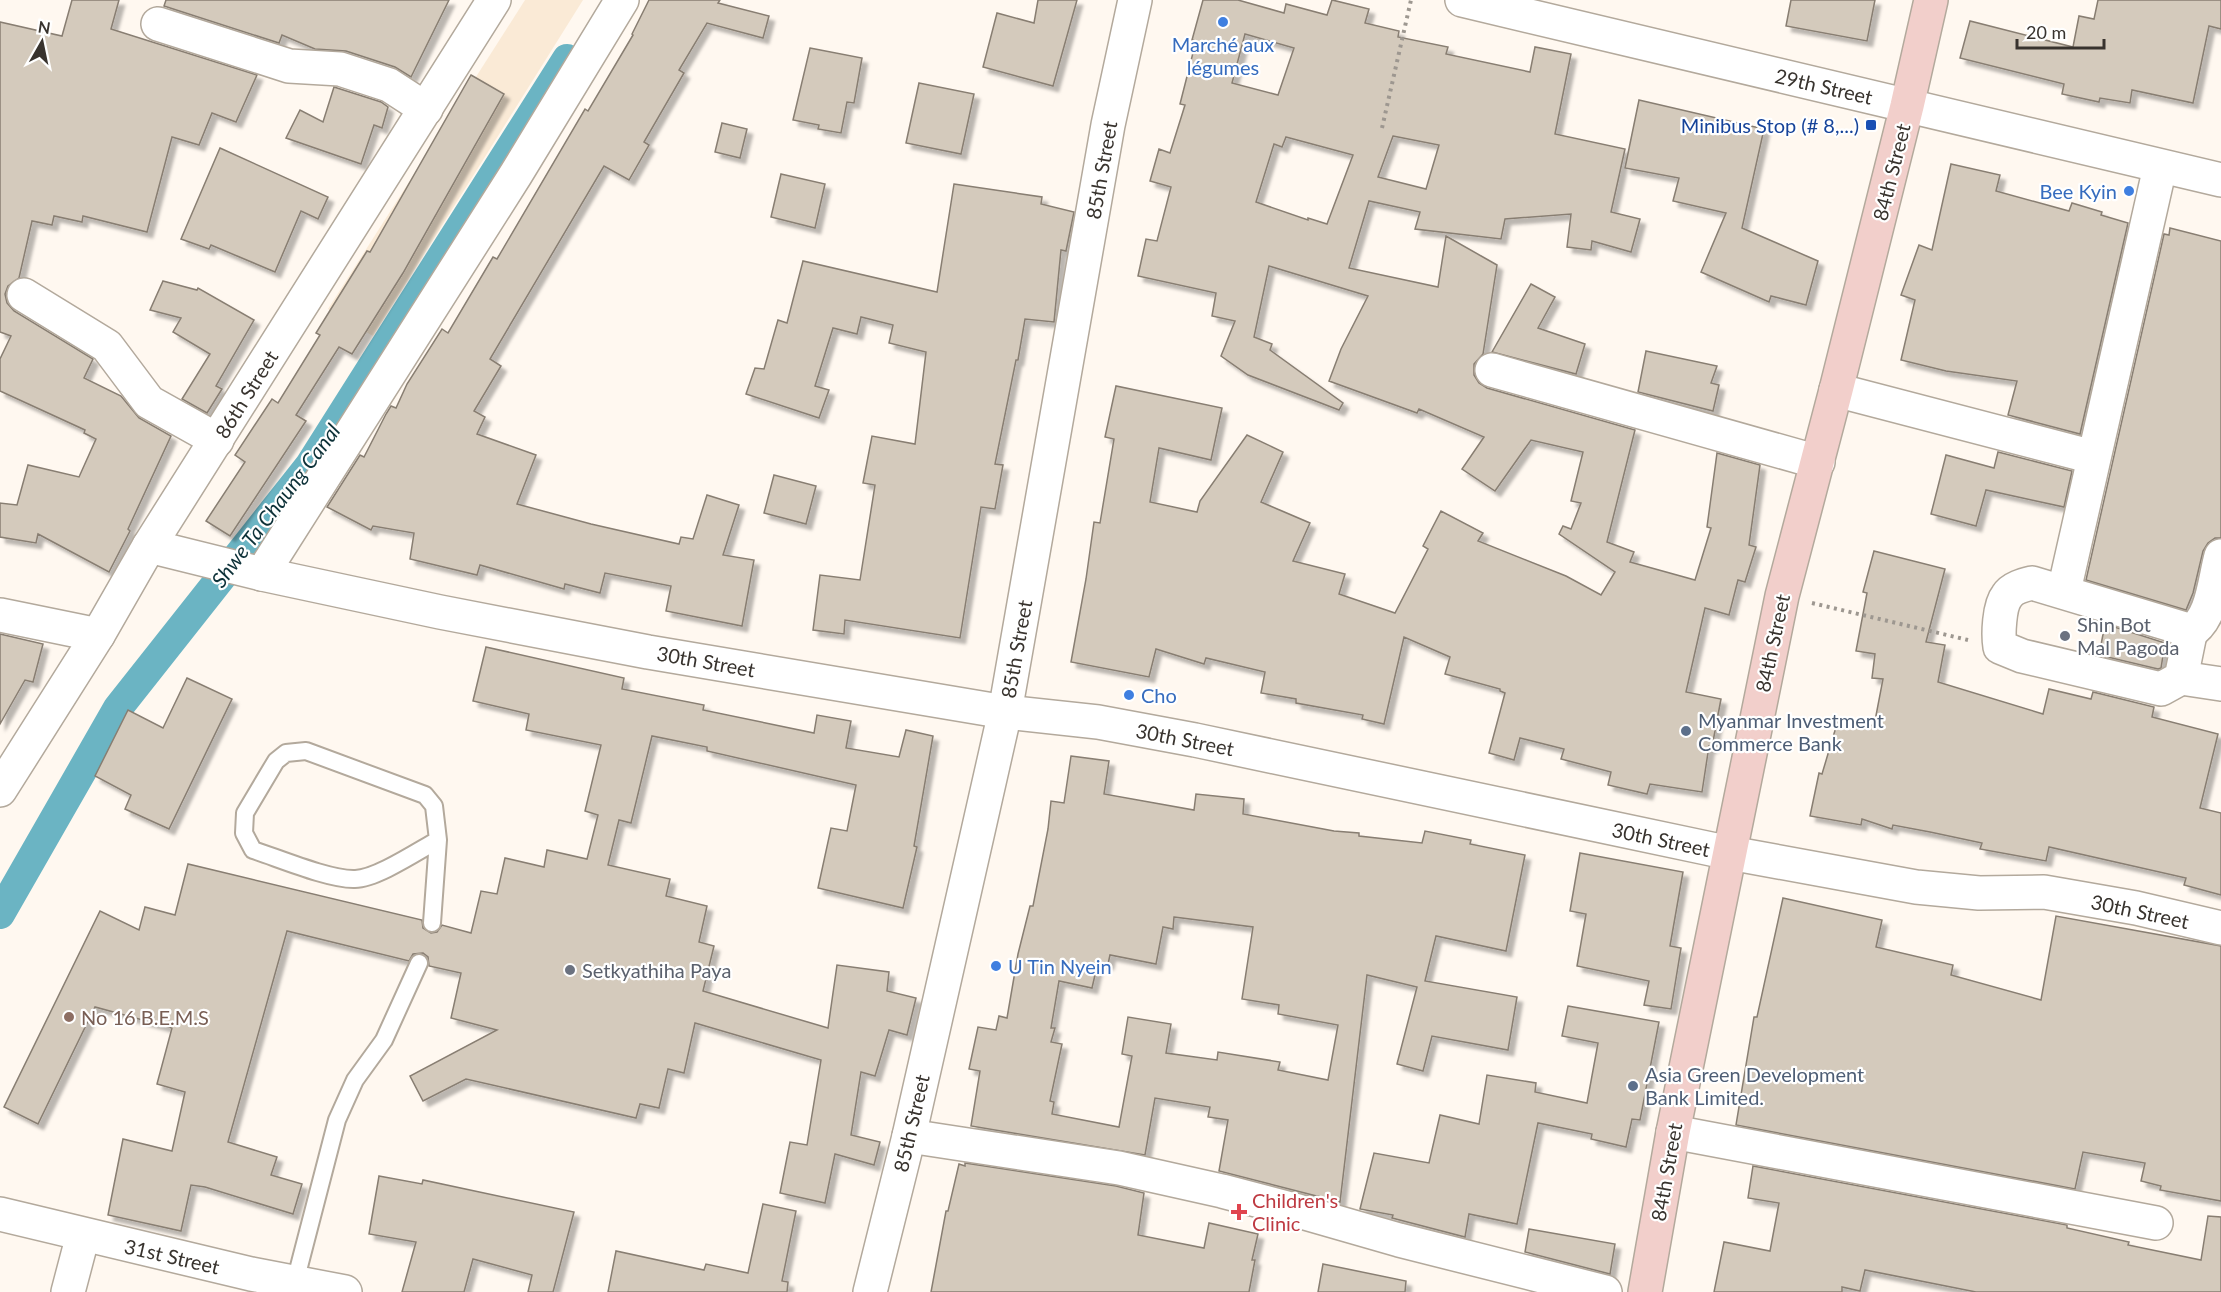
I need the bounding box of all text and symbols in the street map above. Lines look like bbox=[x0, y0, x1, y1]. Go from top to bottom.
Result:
north arrow bbox=[12, 12, 72, 72]
scale bar bbox=[2017, 12, 2104, 50]
marker: Marché aux légumes bbox=[1216, 15, 1230, 29]
text: N bbox=[37, 16, 52, 37]
text: 20 m bbox=[2026, 21, 2066, 43]
place label: Marché aux légumes bbox=[1172, 32, 1274, 79]
street label: 29th Street bbox=[1773, 63, 1875, 109]
place label: Minibus Stop (# 8,...) bbox=[1681, 113, 1859, 137]
marker: Minibus Stop (# 8,...) bbox=[1864, 118, 1878, 132]
street label: 85th Street bbox=[1081, 119, 1121, 221]
street label: 84th Street bbox=[1867, 121, 1915, 223]
place label: Bee Kyin bbox=[2040, 179, 2117, 203]
marker: Bee Kyin bbox=[2122, 184, 2136, 198]
street label: 86th Street bbox=[210, 346, 282, 442]
water label: Shwe Ta Chaung Canal bbox=[205, 418, 345, 592]
street label: 84th Street bbox=[1750, 592, 1794, 694]
street label: 85th Street bbox=[996, 598, 1036, 700]
place label: Shin Bot Mal Pagoda bbox=[2077, 612, 2179, 659]
marker: Shin Bot Mal Pagoda bbox=[2058, 629, 2072, 643]
street label: 30th Street bbox=[655, 641, 757, 681]
place label: Cho bbox=[1141, 683, 1177, 707]
marker: Cho bbox=[1122, 688, 1136, 702]
place label: Myanmar Investment Commerce Bank bbox=[1698, 708, 1884, 755]
street label: 30th Street bbox=[1134, 718, 1236, 760]
marker: Myanmar Investment Commerce Bank bbox=[1679, 724, 1693, 738]
street label: 30th Street bbox=[1610, 817, 1712, 861]
street label: 30th Street bbox=[2089, 889, 2191, 933]
place label: U Tin Nyein bbox=[1008, 954, 1112, 978]
place label: Setkyathiha Paya bbox=[582, 958, 731, 982]
marker: U Tin Nyein bbox=[989, 959, 1003, 973]
marker: Setkyathiha Paya bbox=[563, 963, 577, 977]
place label: No 16 B.E.M.S bbox=[81, 1005, 209, 1029]
marker: No 16 B.E.M.S bbox=[62, 1010, 76, 1024]
place label: Asia Green Development Bank Limited. bbox=[1645, 1062, 1864, 1109]
street label: 85th Street bbox=[888, 1072, 934, 1174]
marker: Asia Green Development Bank Limited. bbox=[1626, 1079, 1640, 1093]
street label: 84th Street bbox=[1646, 1121, 1686, 1223]
place label: Children's Clinic bbox=[1252, 1188, 1338, 1235]
marker: Children's Clinic bbox=[1230, 1203, 1248, 1221]
street label: 31st Street bbox=[122, 1233, 222, 1279]

